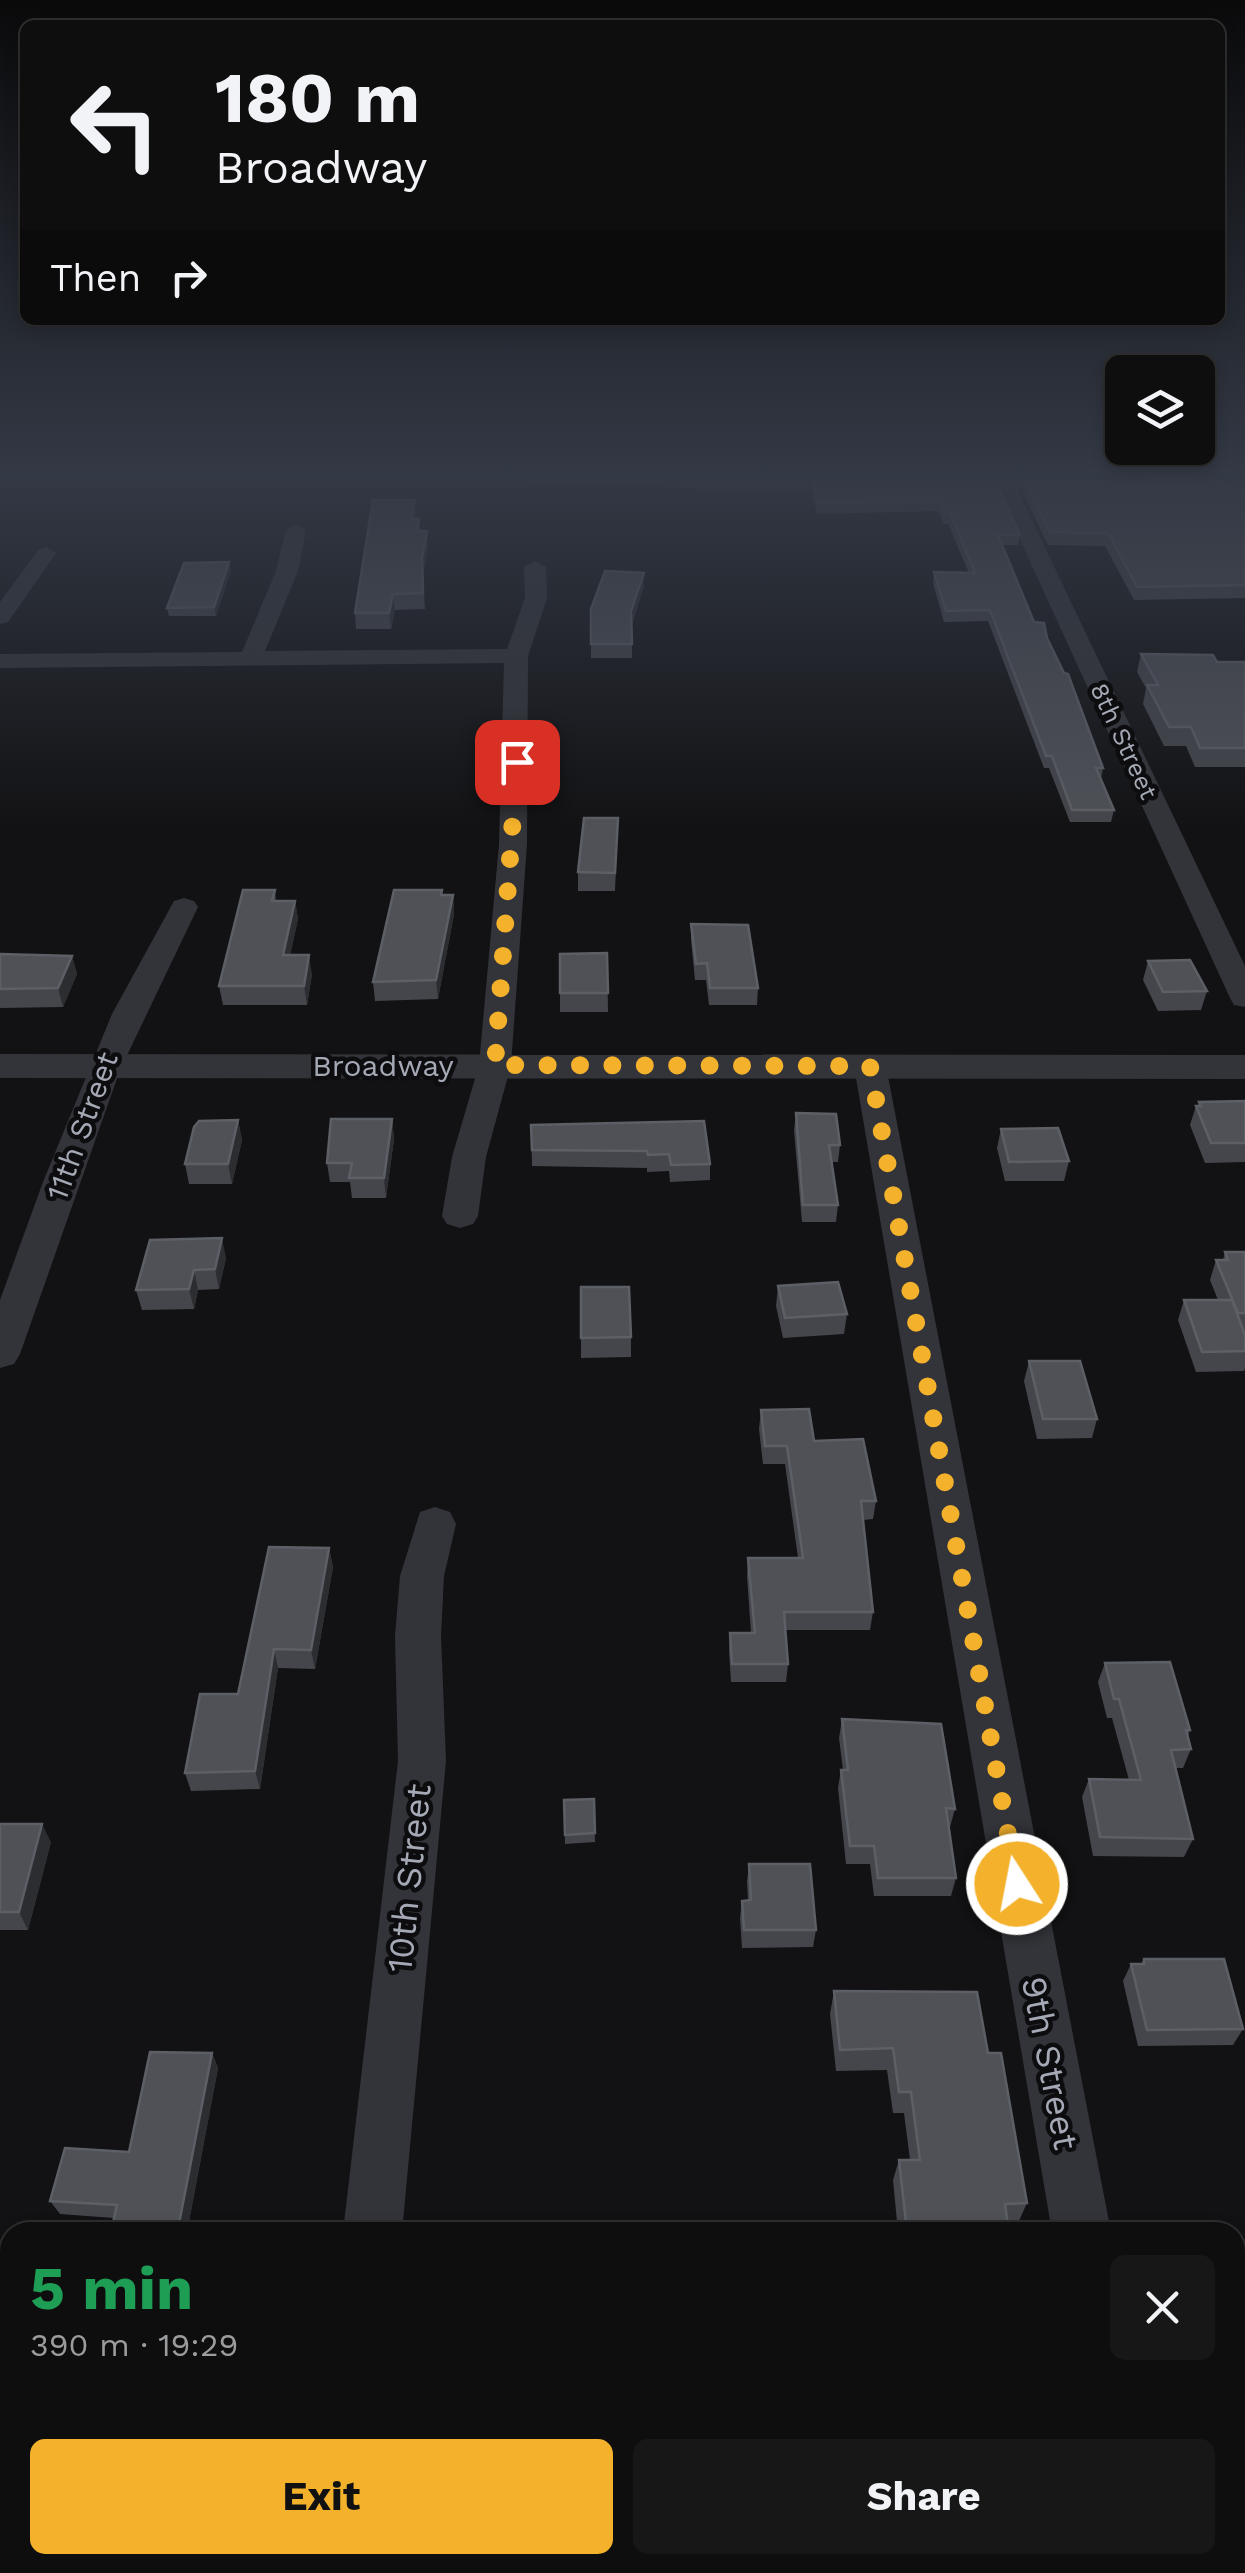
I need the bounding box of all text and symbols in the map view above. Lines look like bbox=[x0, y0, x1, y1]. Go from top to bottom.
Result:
text: 180 m bbox=[215, 57, 420, 139]
icon: left bbox=[50, 60, 180, 190]
text: Broadway bbox=[215, 141, 427, 194]
icon: right bbox=[161, 250, 216, 305]
text: Then bbox=[50, 256, 141, 300]
map controls bbox=[1105, 355, 1215, 465]
button: layers bbox=[1105, 355, 1215, 465]
street label: 8th Street bbox=[1084, 678, 1164, 804]
pin bbox=[475, 720, 560, 805]
icon: arrive bbox=[490, 735, 545, 790]
street label: 11th Street bbox=[39, 1047, 125, 1205]
street label: Broadway bbox=[312, 1048, 454, 1083]
street label: 10th Street bbox=[378, 1781, 440, 1974]
position arrow bbox=[965, 1832, 1069, 1936]
street label: 9th Street bbox=[1013, 1973, 1087, 2153]
text: 5 min bbox=[30, 2253, 193, 2324]
button: close bbox=[1110, 2255, 1215, 2360]
text: 390 m · 19:29 bbox=[30, 2326, 238, 2364]
button: Exit bbox=[30, 2439, 613, 2554]
button: Share bbox=[633, 2439, 1215, 2554]

